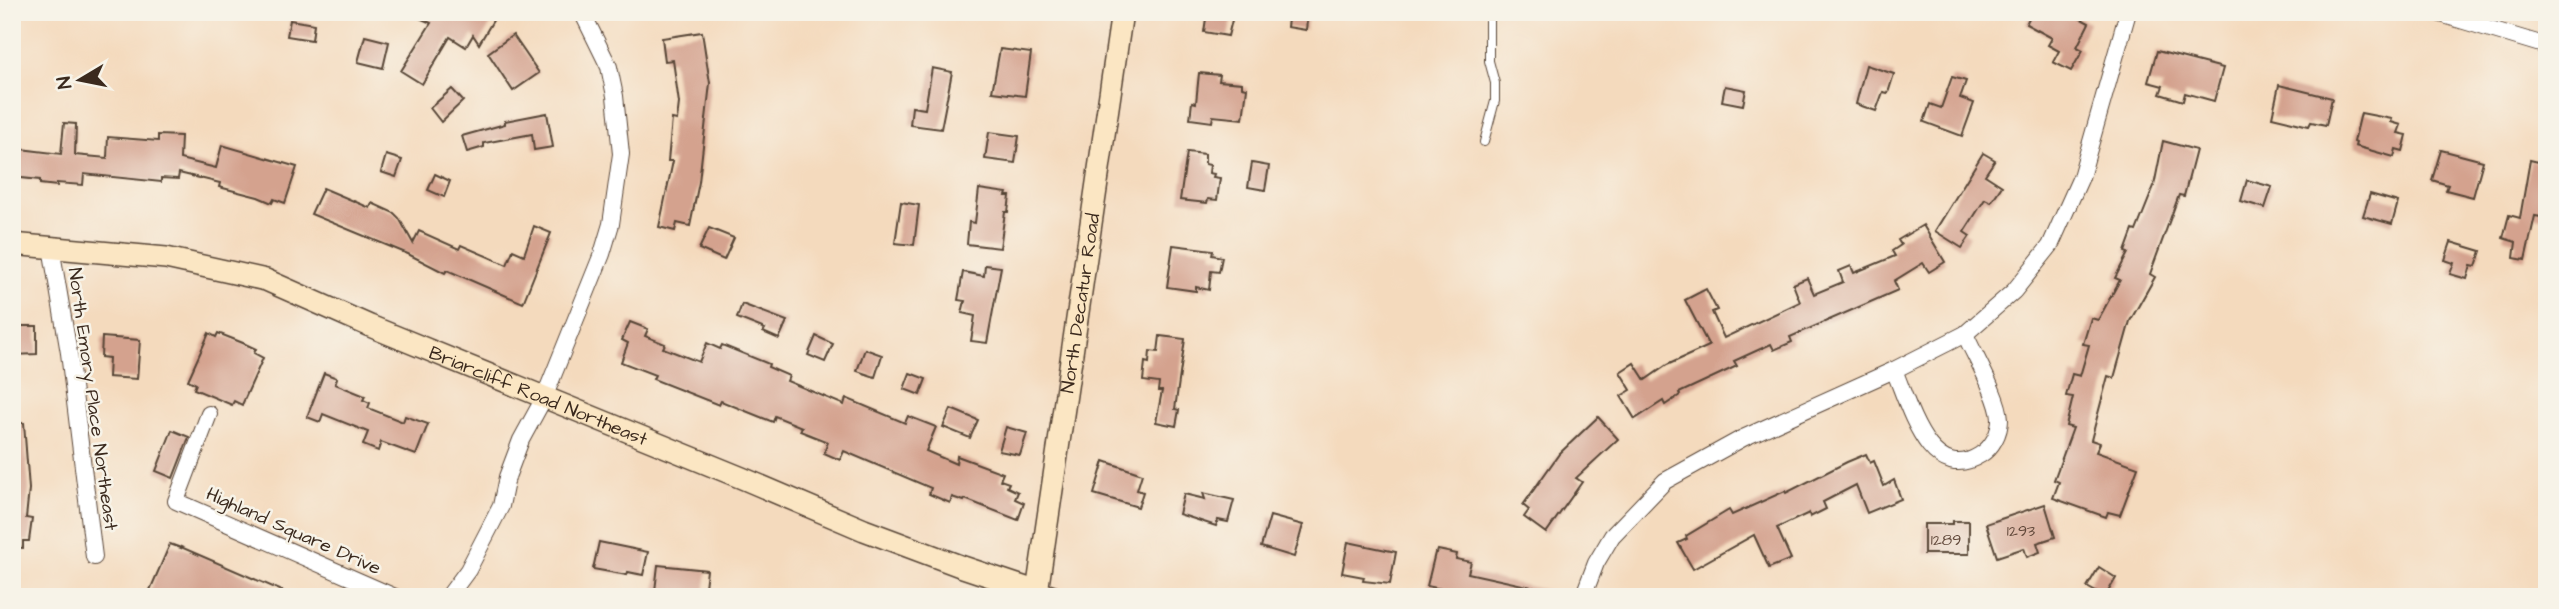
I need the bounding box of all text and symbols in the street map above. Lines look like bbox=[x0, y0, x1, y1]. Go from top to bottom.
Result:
north arrow bbox=[46, 46, 116, 116]
text: N bbox=[50, 74, 79, 91]
street label: North Decatur Road bbox=[1054, 211, 1107, 395]
street label: North Emory Place Northeast bbox=[60, 266, 124, 533]
street label: Briarcliff Road Northeast bbox=[425, 340, 652, 453]
street label: Highland Square Drive bbox=[201, 481, 385, 583]
house number: 1293 bbox=[2007, 520, 2035, 542]
house number: 1289 bbox=[1931, 529, 1961, 551]

